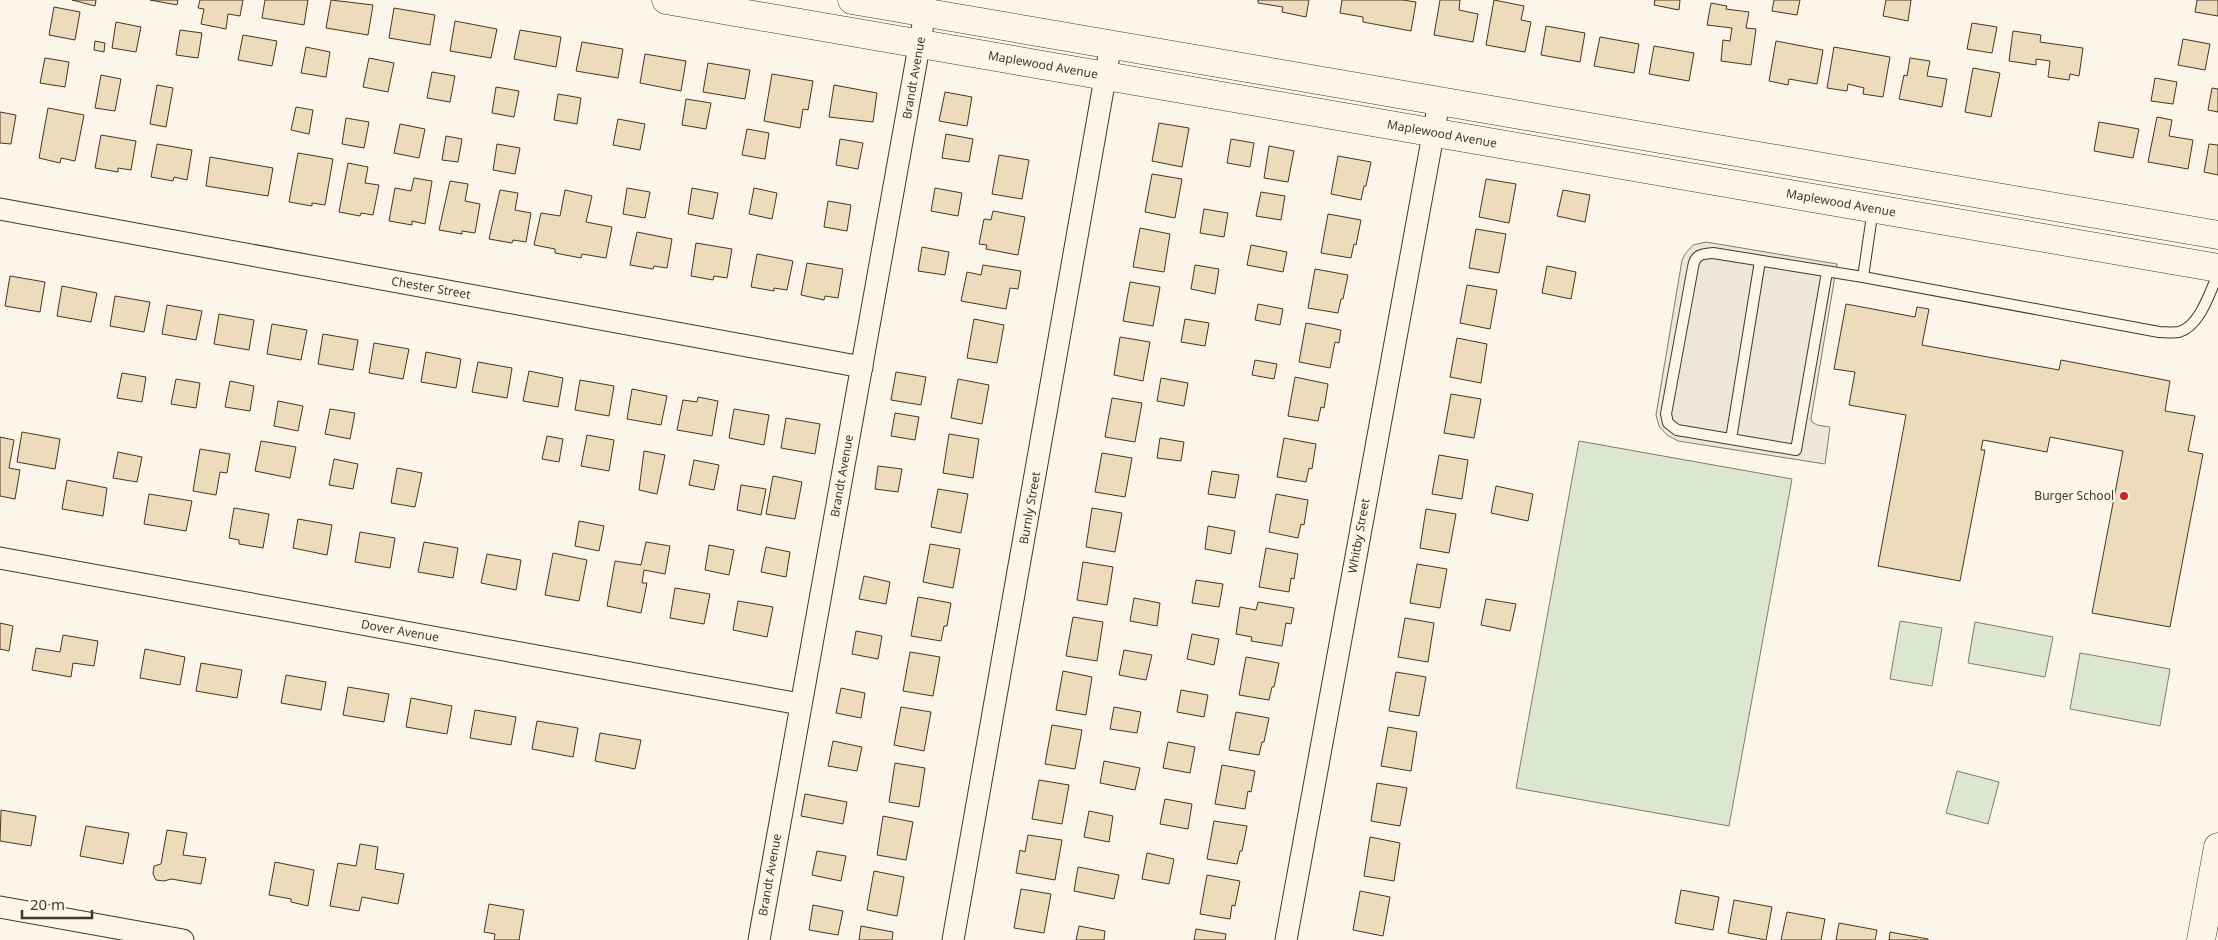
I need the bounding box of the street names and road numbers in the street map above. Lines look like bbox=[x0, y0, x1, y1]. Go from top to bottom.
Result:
street label: Brandt Avenue bbox=[898, 35, 929, 121]
street label: Maplewood Avenue bbox=[987, 46, 1100, 83]
street label: Maplewood Avenue bbox=[1386, 115, 1499, 152]
street label: Maplewood Avenue bbox=[1785, 184, 1898, 221]
street label: Chester Street bbox=[390, 272, 473, 303]
street label: Brandt Avenue bbox=[826, 433, 857, 519]
street label: Burnly Street bbox=[1015, 470, 1044, 546]
street label: Whitby Street bbox=[1344, 496, 1374, 575]
street label: Dover Avenue bbox=[360, 615, 441, 646]
street label: Brandt Avenue bbox=[754, 832, 785, 918]

